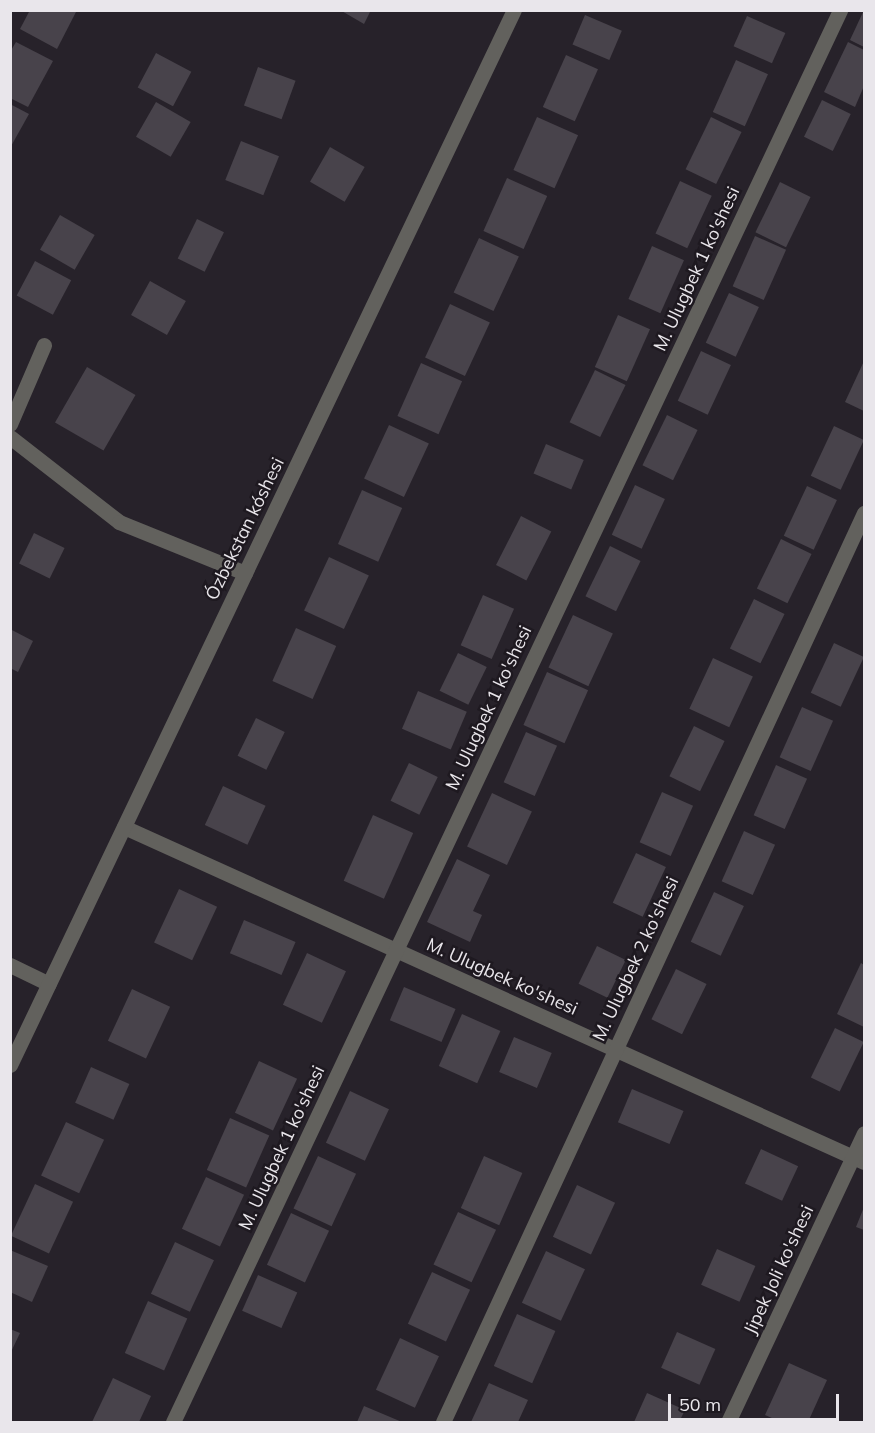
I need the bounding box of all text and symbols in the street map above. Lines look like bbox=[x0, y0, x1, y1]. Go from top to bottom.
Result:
street label: M. Ulugbek 1 ko'shesi bbox=[649, 183, 745, 355]
street label: Ózbekstan kóshesi bbox=[201, 454, 289, 604]
street label: M. Ulugbek 1 ko'shesi bbox=[441, 622, 537, 794]
street label: M. Ulugbek 2 ko'shesi bbox=[588, 873, 684, 1045]
street label: M. Ulugbek ko'shesi bbox=[423, 934, 581, 1020]
street label: M. Ulugbek 1 ko'shesi bbox=[234, 1062, 330, 1234]
street label: Jipek Joli ko'shesi bbox=[740, 1202, 818, 1338]
scale bar bbox=[671, 1382, 842, 1420]
text: 50 m bbox=[679, 1393, 721, 1416]

